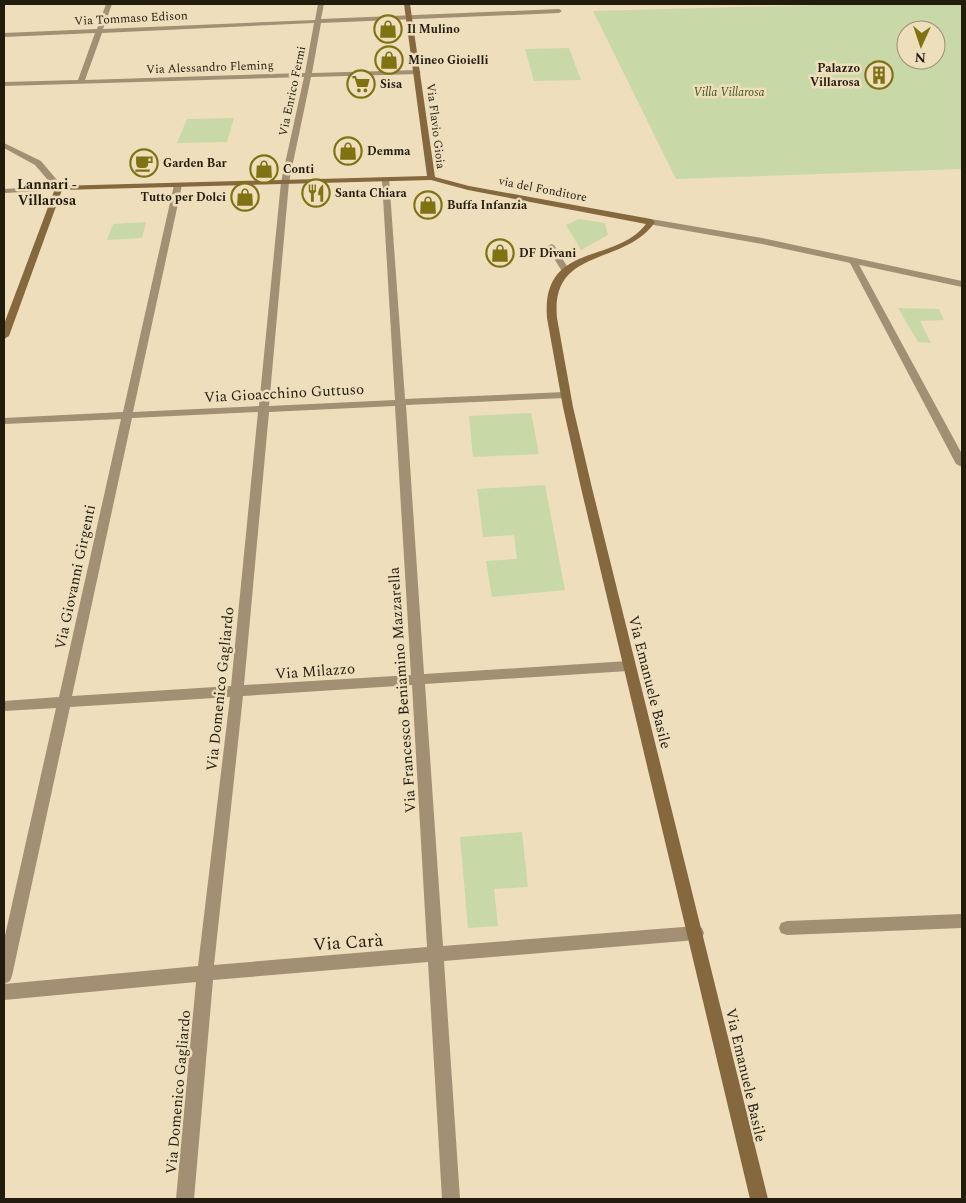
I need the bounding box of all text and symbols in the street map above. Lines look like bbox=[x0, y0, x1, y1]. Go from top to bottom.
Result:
street label: Via Tommaso Edison bbox=[74, 6, 188, 31]
shop icon: Il Mulino bbox=[373, 14, 403, 44]
place label: Il Mulino bbox=[407, 20, 460, 39]
north arrow bbox=[896, 20, 946, 70]
street label: Via Enrico Fermi bbox=[274, 44, 311, 138]
shop icon: Mineo Gioielli bbox=[374, 45, 404, 75]
text: N bbox=[914, 47, 927, 68]
place label: Mineo Gioielli bbox=[408, 51, 488, 70]
street label: Via Alessandro Fleming bbox=[146, 56, 274, 79]
place label: Palazzo Villarosa bbox=[810, 59, 861, 92]
building icon: Palazzo Villarosa bbox=[864, 60, 894, 90]
supermarket icon: Sisa bbox=[346, 69, 376, 99]
place label: Sisa bbox=[380, 75, 403, 94]
street label: Via Flavio Gioia bbox=[421, 82, 450, 170]
park label: Villa Villarosa bbox=[694, 83, 764, 102]
shop icon: Demma bbox=[333, 136, 363, 166]
place label: Demma bbox=[367, 142, 411, 161]
cafe icon: Garden Bar bbox=[129, 148, 159, 178]
place label: Garden Bar bbox=[163, 154, 228, 173]
shop icon: Conti bbox=[249, 154, 279, 184]
place label: Conti bbox=[283, 160, 314, 179]
street label: via del Fonditore bbox=[496, 171, 589, 207]
district label: Lannari - Villarosa bbox=[17, 174, 77, 211]
restaurant icon: Santa Chiara bbox=[301, 178, 331, 208]
shop icon: Tutto per Dolci bbox=[230, 182, 260, 212]
place label: Santa Chiara bbox=[335, 184, 408, 203]
place label: Tutto per Dolci bbox=[141, 188, 226, 207]
shop icon: Buffa Infanzia bbox=[413, 190, 443, 220]
place label: Buffa Infanzia bbox=[447, 196, 528, 215]
shop icon: DF Divani bbox=[485, 238, 515, 268]
place label: DF Divani bbox=[519, 244, 576, 263]
street label: Via Gioacchino Guttuso bbox=[203, 378, 365, 409]
street label: Via Giovanni Girgenti bbox=[49, 502, 102, 652]
street label: Via Francesco Beniamino Mazzarella bbox=[382, 566, 423, 814]
street label: Via Domenico Gagliardo bbox=[200, 606, 241, 772]
street label: Via Emanuele Basile bbox=[622, 613, 677, 751]
street label: Via Milazzo bbox=[274, 657, 356, 686]
street label: Via Carà bbox=[312, 927, 384, 958]
street label: Via Emanuele Basile bbox=[719, 1006, 772, 1144]
street label: Via Domenico Gagliardo bbox=[160, 1009, 197, 1175]

